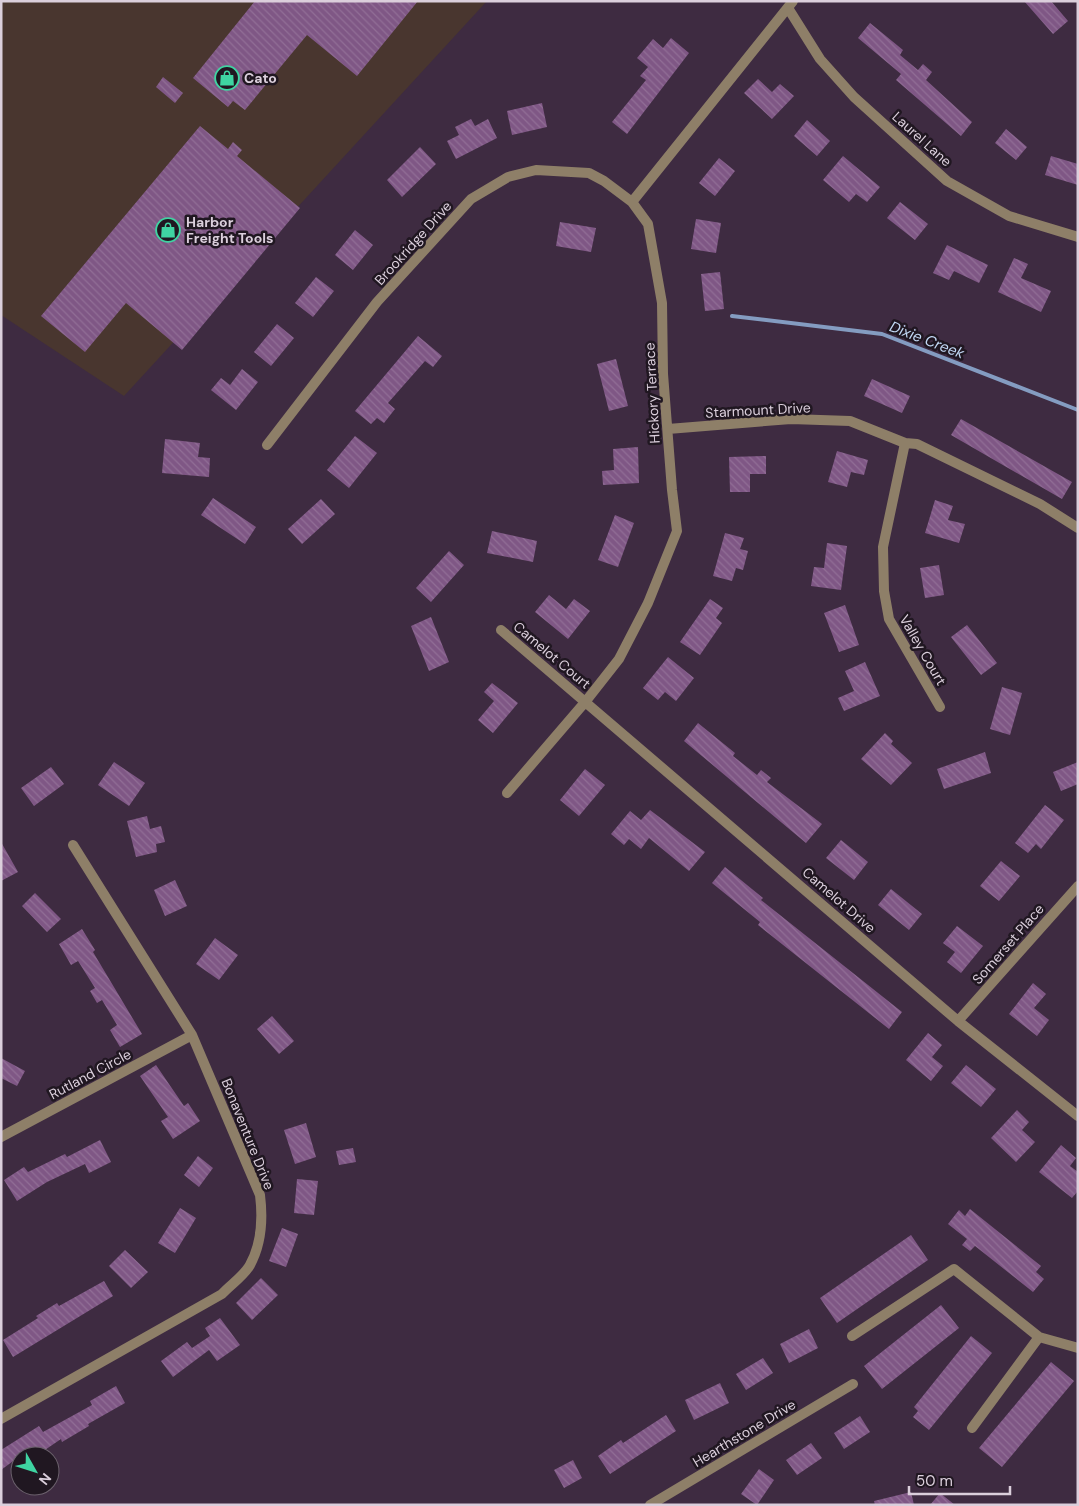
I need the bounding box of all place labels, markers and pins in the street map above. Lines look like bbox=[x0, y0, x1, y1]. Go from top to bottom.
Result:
shop icon: Cato bbox=[214, 65, 240, 91]
place label: Cato bbox=[244, 69, 277, 87]
place label: Harbor Freight Tools bbox=[186, 213, 273, 247]
shop icon: Harbor Freight Tools bbox=[155, 217, 181, 243]

